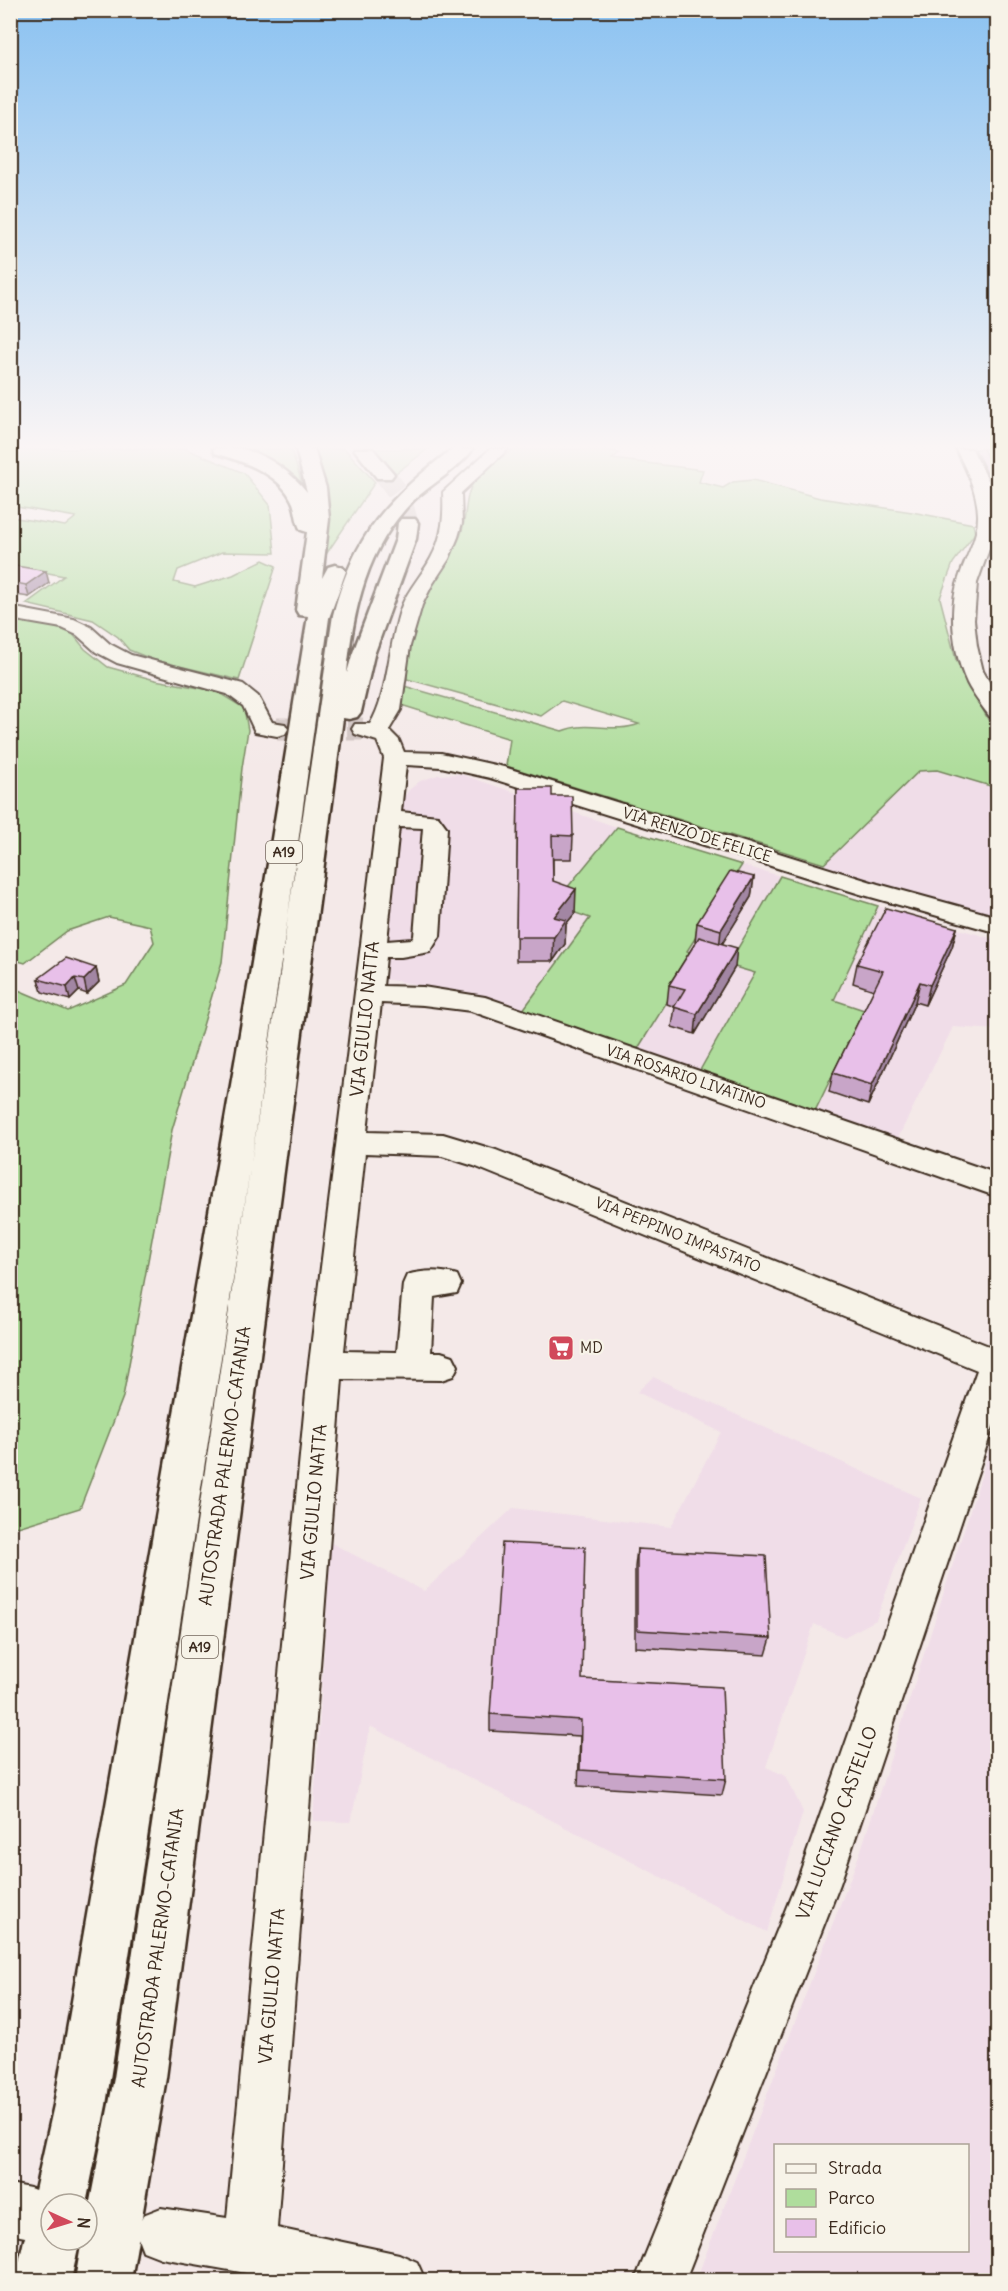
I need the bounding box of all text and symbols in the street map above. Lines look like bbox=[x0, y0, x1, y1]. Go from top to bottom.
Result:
street label: VIA RENZO DE FELICE bbox=[620, 803, 774, 866]
road number: A19 bbox=[266, 841, 302, 863]
street label: VIA GIULIO NATTA bbox=[345, 940, 384, 1098]
street label: VIA ROSARIO LIVATINO bbox=[604, 1040, 769, 1113]
street label: VIA PEPPINO IMPASTATO bbox=[592, 1192, 764, 1277]
street label: AUTOSTRADA PALERMO-CATANIA bbox=[193, 1325, 256, 1607]
supermarket icon: MD bbox=[546, 1333, 576, 1363]
place label: MD bbox=[580, 1338, 603, 1357]
street label: VIA GIULIO NATTA bbox=[295, 1423, 332, 1581]
road number: A19 bbox=[182, 1636, 218, 1658]
street label: VIA LUCIANO CASTELLO bbox=[791, 1723, 882, 1923]
street label: AUTOSTRADA PALERMO-CATANIA bbox=[126, 1807, 189, 2089]
street label: VIA GIULIO NATTA bbox=[253, 1907, 290, 2065]
legend bbox=[774, 2144, 969, 2252]
text: Strada bbox=[828, 2156, 882, 2179]
text: Parco bbox=[828, 2186, 875, 2209]
north arrow bbox=[39, 2192, 99, 2252]
text: Edificio bbox=[828, 2216, 886, 2239]
text: N bbox=[74, 2217, 94, 2229]

